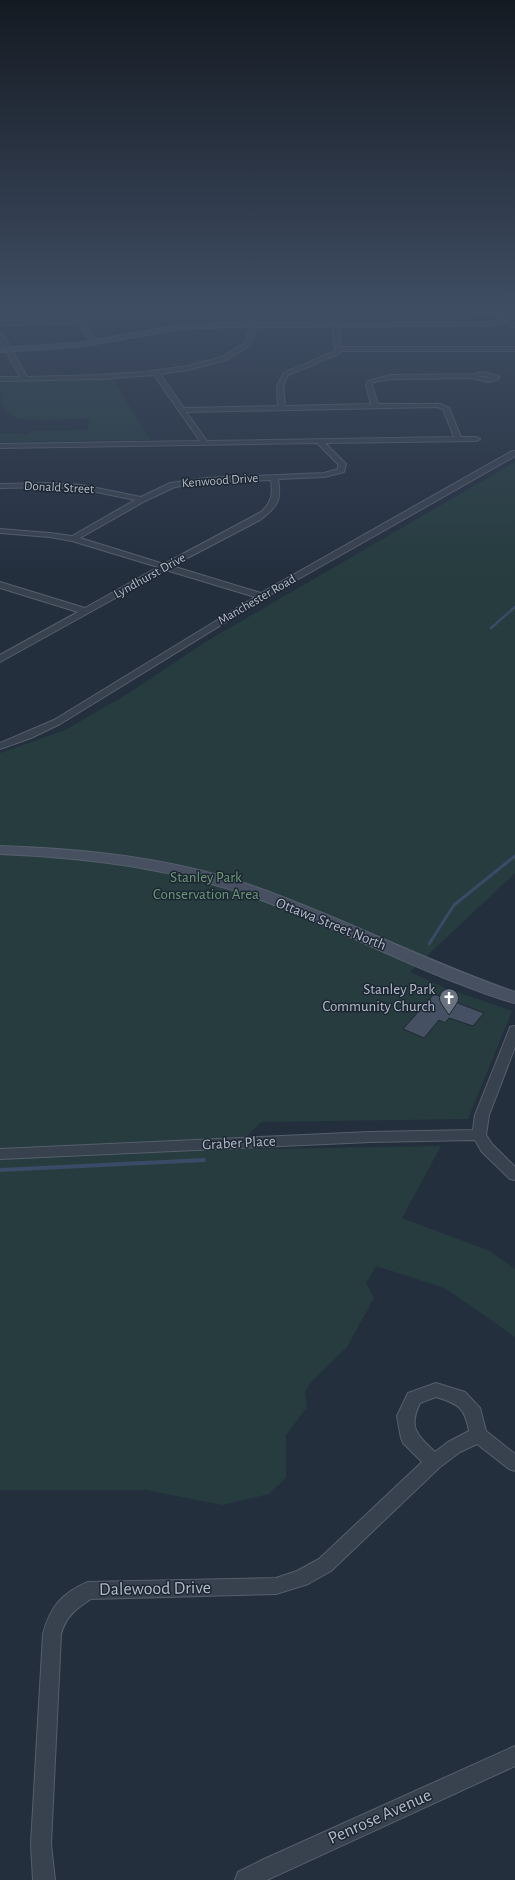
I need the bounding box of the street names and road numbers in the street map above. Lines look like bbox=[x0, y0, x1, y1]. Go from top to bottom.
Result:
street label: Kenwood Drive bbox=[181, 472, 259, 490]
street label: Donald Street bbox=[24, 480, 94, 496]
street label: Lyndhurst Drive bbox=[112, 551, 188, 601]
street label: Manchester Road bbox=[216, 572, 298, 627]
street label: Ottawa Street North bbox=[274, 895, 388, 953]
street label: Graber Place bbox=[202, 1134, 276, 1152]
street label: Dalewood Drive bbox=[99, 1579, 211, 1599]
street label: Penrose Avenue bbox=[326, 1786, 434, 1848]

